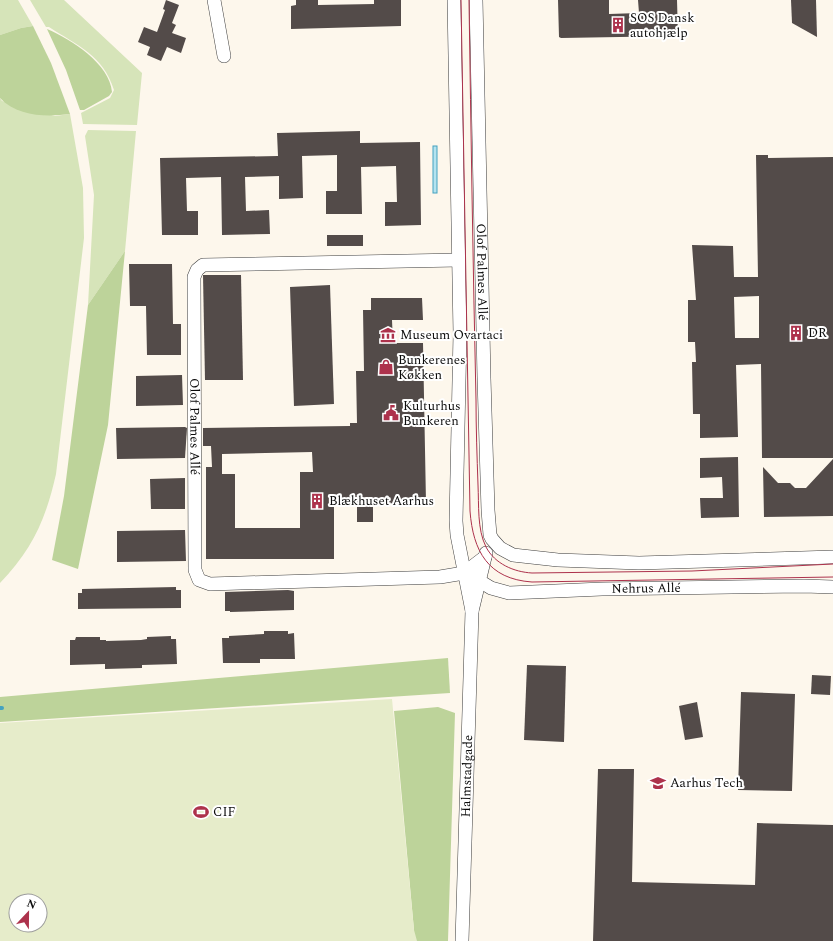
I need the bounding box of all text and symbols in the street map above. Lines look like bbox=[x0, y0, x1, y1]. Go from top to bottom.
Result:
place label: SOS Dansk autohjælp bbox=[630, 8, 694, 43]
building icon: SOS Dansk autohjælp bbox=[609, 16, 627, 34]
street label: Olof Palmes Allé bbox=[471, 223, 493, 321]
place label: DR bbox=[808, 323, 827, 343]
building icon: DR bbox=[787, 324, 805, 342]
place label: Museum Ovartaci bbox=[400, 325, 503, 345]
museum icon: Museum Ovartaci bbox=[379, 326, 397, 344]
place label: Bunkerenes Køkken bbox=[398, 350, 466, 385]
shop icon: Bunkerenes Køkken bbox=[377, 358, 395, 376]
street label: Olof Palmes Allé bbox=[184, 378, 205, 475]
place label: Kulturhus Bunkeren bbox=[403, 396, 461, 431]
public building icon: Kulturhus Bunkeren bbox=[382, 404, 400, 422]
place label: Blækhuset Aarhus bbox=[329, 491, 434, 511]
building icon: Blækhuset Aarhus bbox=[308, 492, 326, 510]
street label: Nehrus Allé bbox=[611, 578, 681, 599]
street label: Halmstadgade bbox=[456, 735, 478, 818]
place label: Aarhus Tech bbox=[670, 773, 743, 793]
school or university icon: Aarhus Tech bbox=[649, 774, 667, 792]
place label: CIF bbox=[213, 802, 236, 822]
sports icon: CIF bbox=[192, 803, 210, 821]
north arrow bbox=[8, 893, 48, 933]
text: N bbox=[24, 895, 39, 914]

